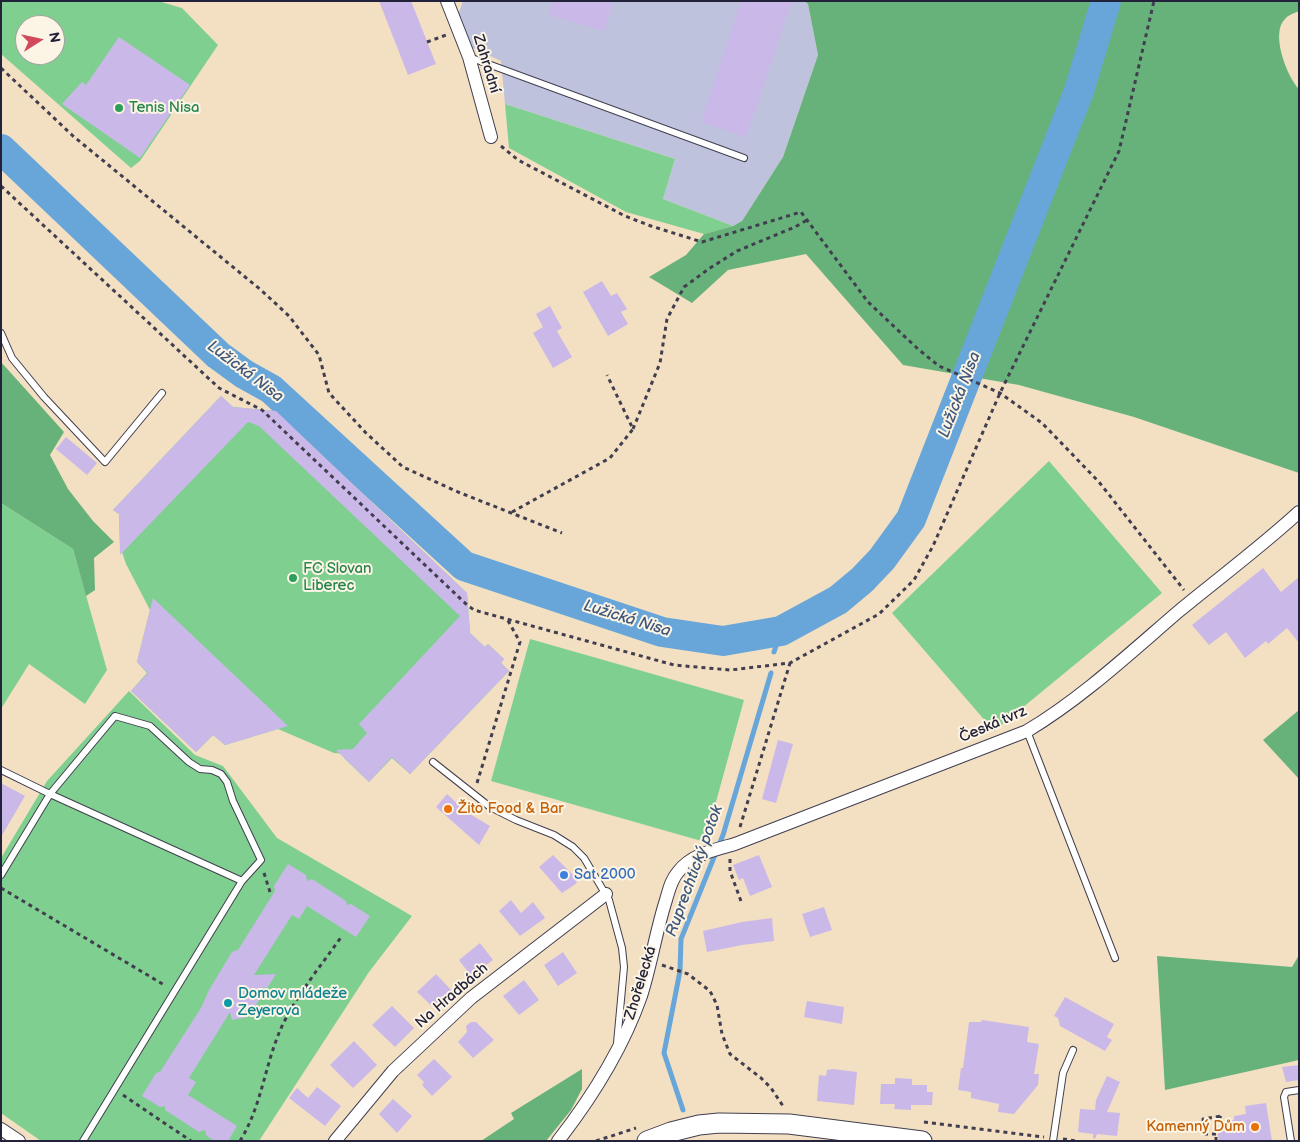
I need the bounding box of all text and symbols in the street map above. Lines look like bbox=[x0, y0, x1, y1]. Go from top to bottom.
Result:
north arrow bbox=[15, 15, 65, 65]
text: N bbox=[45, 31, 64, 44]
street label: Zahradní bbox=[469, 33, 503, 95]
place label: Tenis Nisa bbox=[129, 99, 199, 117]
marker: Tenis Nisa bbox=[113, 102, 125, 114]
water label: Lužická Nisa bbox=[203, 337, 287, 407]
water label: Lužická Nisa bbox=[935, 349, 985, 441]
place label: FC Slovan Liberec bbox=[303, 560, 371, 595]
marker: FC Slovan Liberec bbox=[287, 572, 299, 584]
water label: Lužická Nisa bbox=[581, 597, 673, 641]
street label: Česká tvrz bbox=[957, 703, 1029, 747]
place label: Žito Food & Bar bbox=[458, 800, 564, 818]
marker: Žito Food & Bar bbox=[442, 803, 454, 815]
water label: Ruprechtický potok bbox=[662, 803, 728, 939]
place label: Sat 2000 bbox=[574, 866, 636, 884]
marker: Sat 2000 bbox=[558, 869, 570, 881]
street label: Zhořelecká bbox=[621, 944, 661, 1022]
street label: Na Hradbách bbox=[412, 960, 492, 1032]
place label: Domov mládeže Zeyerova bbox=[238, 985, 347, 1020]
marker: Domov mládeže Zeyerova bbox=[222, 997, 234, 1009]
place label: Kamenný Dům bbox=[1146, 1118, 1245, 1136]
marker: Kamenný Dům bbox=[1249, 1121, 1261, 1133]

